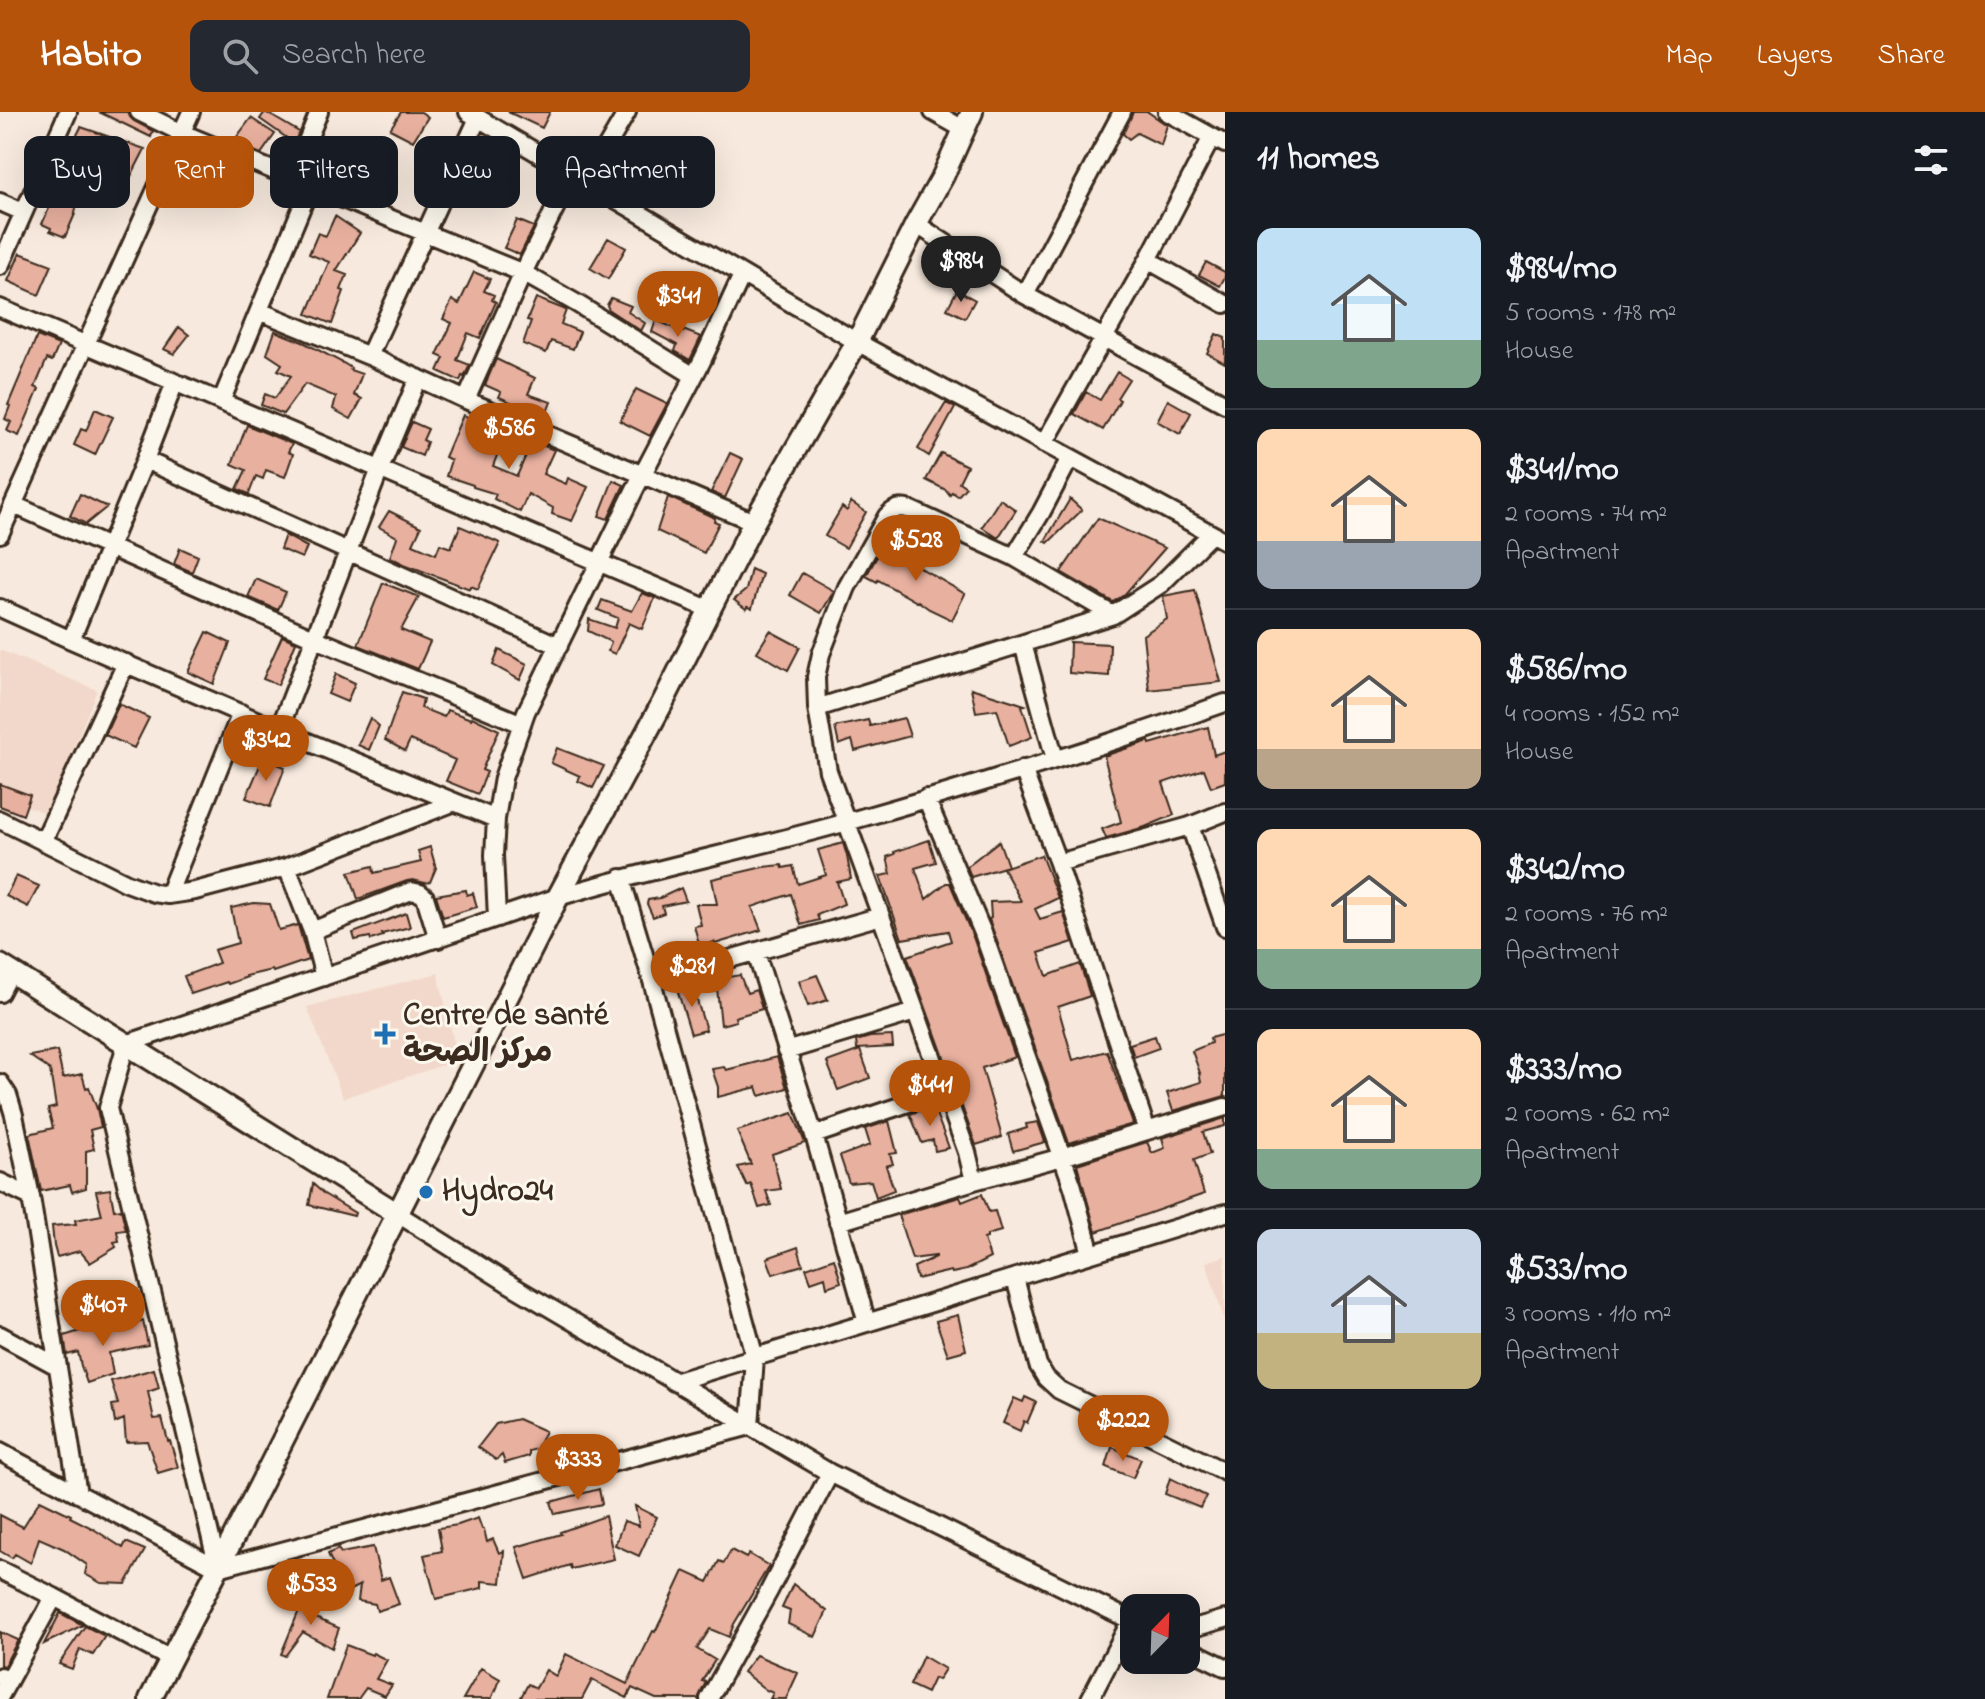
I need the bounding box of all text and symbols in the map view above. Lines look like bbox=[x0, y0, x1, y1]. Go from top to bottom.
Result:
search box bbox=[190, 20, 750, 92]
text: Habito bbox=[40, 28, 142, 84]
icon: search bbox=[218, 34, 262, 78]
text: Search here bbox=[282, 34, 426, 78]
text: Map bbox=[1665, 36, 1713, 77]
text: Layers bbox=[1757, 36, 1833, 77]
text: Share bbox=[1877, 36, 1945, 77]
text: 11 homes bbox=[1257, 135, 1380, 185]
chip: Buy bbox=[24, 136, 130, 208]
chip: Rent bbox=[146, 136, 254, 208]
chip: Filters bbox=[270, 136, 398, 208]
chip: New bbox=[414, 136, 520, 208]
chip: Apartment bbox=[536, 136, 715, 208]
icon: filters bbox=[1909, 138, 1953, 182]
pin: $984 bbox=[914, 236, 1008, 304]
text: $984 bbox=[939, 243, 983, 281]
text: $984/mo bbox=[1505, 245, 1617, 295]
icon: home bbox=[1321, 260, 1417, 356]
pin: $341 bbox=[631, 271, 725, 339]
text: $341 bbox=[655, 278, 701, 316]
text: 5 rooms · 178 m² bbox=[1505, 295, 1677, 333]
text: House bbox=[1505, 333, 1573, 371]
pin: $586 bbox=[462, 403, 556, 471]
text: $586 bbox=[483, 410, 535, 448]
text: $341/mo bbox=[1505, 446, 1619, 496]
icon: home bbox=[1321, 461, 1417, 557]
text: 2 rooms · 74 m² bbox=[1505, 496, 1667, 534]
pin: $528 bbox=[869, 515, 963, 583]
text: $528 bbox=[889, 522, 943, 560]
text: Apartment bbox=[1505, 534, 1619, 572]
text: $586/mo bbox=[1505, 646, 1627, 696]
icon: home bbox=[1321, 661, 1417, 757]
text: 4 rooms · 152 m² bbox=[1505, 696, 1680, 734]
pin: $342 bbox=[219, 715, 313, 783]
text: $342 bbox=[241, 722, 291, 760]
text: House bbox=[1505, 734, 1573, 772]
text: $342/mo bbox=[1505, 846, 1625, 896]
icon: home bbox=[1321, 861, 1417, 957]
text: 2 rooms · 76 m² bbox=[1505, 896, 1668, 934]
text: Apartment bbox=[1505, 934, 1619, 972]
pin: $281 bbox=[645, 941, 739, 1009]
text: $281 bbox=[669, 948, 715, 986]
place label: Centre de santé مركز الصحة bbox=[403, 993, 610, 1077]
marker: Centre de santé مركز الصحة bbox=[374, 1023, 396, 1045]
text: $333/mo bbox=[1505, 1046, 1622, 1096]
pin: $441 bbox=[883, 1060, 977, 1128]
icon: home bbox=[1321, 1061, 1417, 1157]
text: $441 bbox=[907, 1067, 953, 1105]
text: 2 rooms · 62 m² bbox=[1505, 1096, 1670, 1134]
text: Apartment bbox=[1505, 1134, 1619, 1172]
place label: Hydro24 bbox=[442, 1169, 554, 1217]
marker: Hydro24 bbox=[417, 1183, 435, 1201]
text: $533/mo bbox=[1505, 1246, 1628, 1296]
icon: home bbox=[1321, 1261, 1417, 1357]
pin: $407 bbox=[56, 1280, 150, 1348]
text: $407 bbox=[79, 1287, 127, 1325]
text: 3 rooms · 110 m² bbox=[1505, 1296, 1671, 1334]
text: Apartment bbox=[1505, 1334, 1619, 1372]
pin: $222 bbox=[1076, 1395, 1170, 1463]
text: $222 bbox=[1096, 1402, 1150, 1440]
pin: $333 bbox=[531, 1434, 625, 1502]
text: $333 bbox=[554, 1441, 602, 1479]
pin: $533 bbox=[264, 1559, 358, 1627]
text: $533 bbox=[285, 1566, 337, 1604]
north arrow bbox=[1120, 1594, 1200, 1674]
map controls bbox=[1120, 1594, 1200, 1674]

